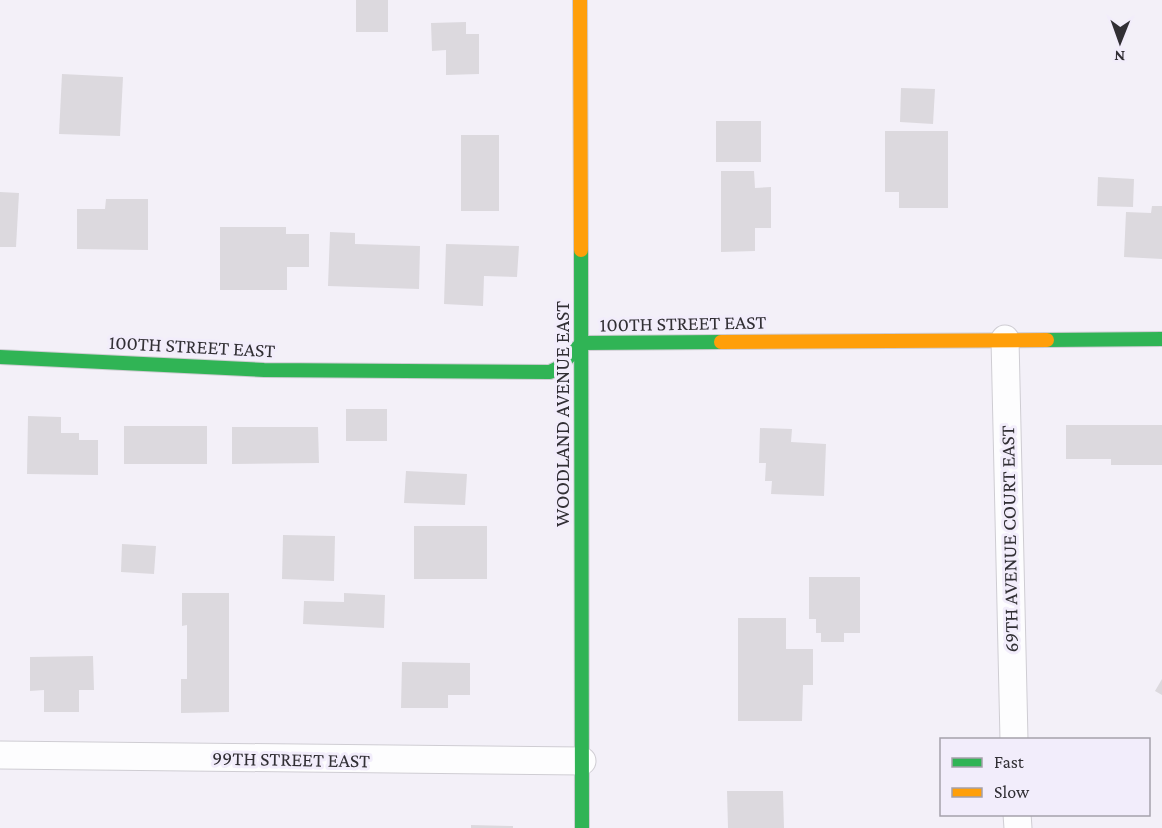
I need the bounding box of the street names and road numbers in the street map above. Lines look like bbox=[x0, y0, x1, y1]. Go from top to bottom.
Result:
street label: WOODLAND AVENUE EAST bbox=[551, 301, 573, 527]
street label: 100TH STREET EAST bbox=[600, 311, 767, 335]
street label: 100TH STREET EAST bbox=[108, 331, 276, 361]
street label: 69TH AVENUE COURT EAST bbox=[996, 425, 1022, 653]
street label: 99TH STREET EAST bbox=[212, 747, 370, 771]

